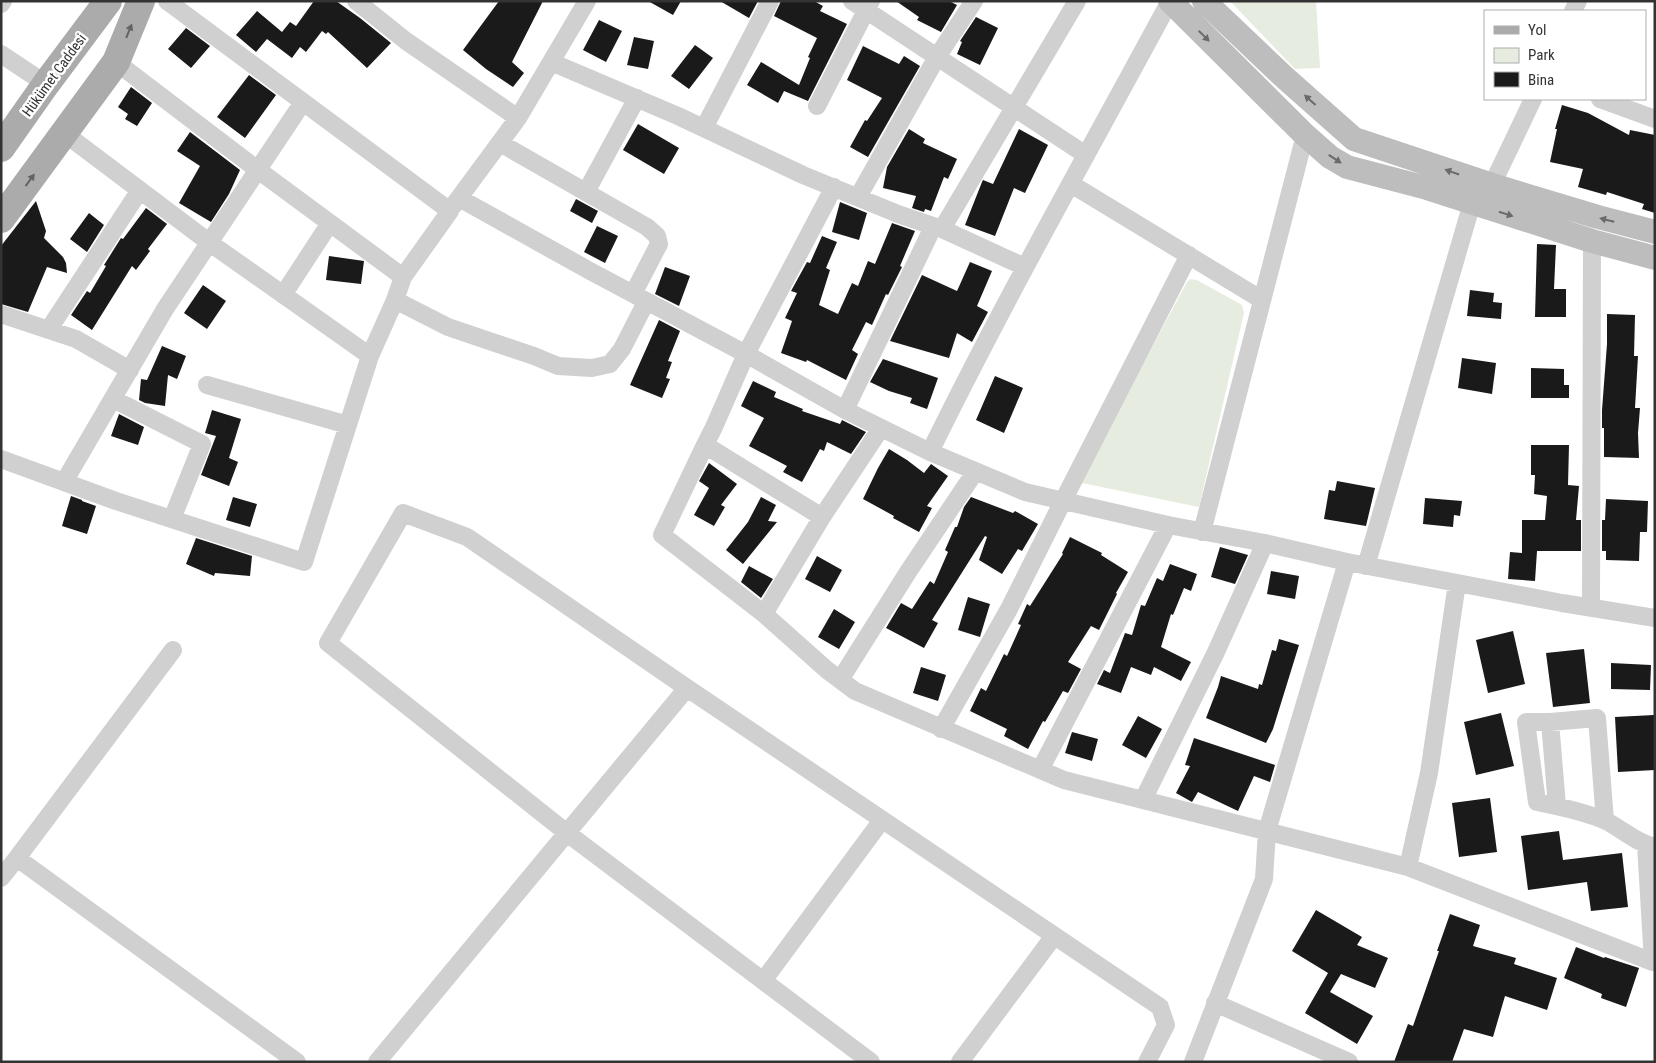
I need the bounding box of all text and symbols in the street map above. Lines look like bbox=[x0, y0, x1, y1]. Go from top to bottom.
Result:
legend bbox=[1484, 10, 1646, 100]
text: Yol bbox=[1528, 21, 1546, 39]
one-way arrow bbox=[126, 24, 134, 38]
one-way arrow bbox=[1198, 29, 1210, 41]
street label: Hükümet Caddesi bbox=[19, 31, 89, 119]
text: Park bbox=[1528, 46, 1555, 64]
text: Bina bbox=[1528, 71, 1554, 89]
one-way arrow bbox=[1303, 95, 1316, 106]
one-way arrow bbox=[1328, 155, 1341, 164]
one-way arrow bbox=[1445, 168, 1460, 175]
one-way arrow bbox=[25, 173, 35, 187]
one-way arrow bbox=[1498, 210, 1513, 218]
one-way arrow bbox=[1600, 216, 1615, 224]

